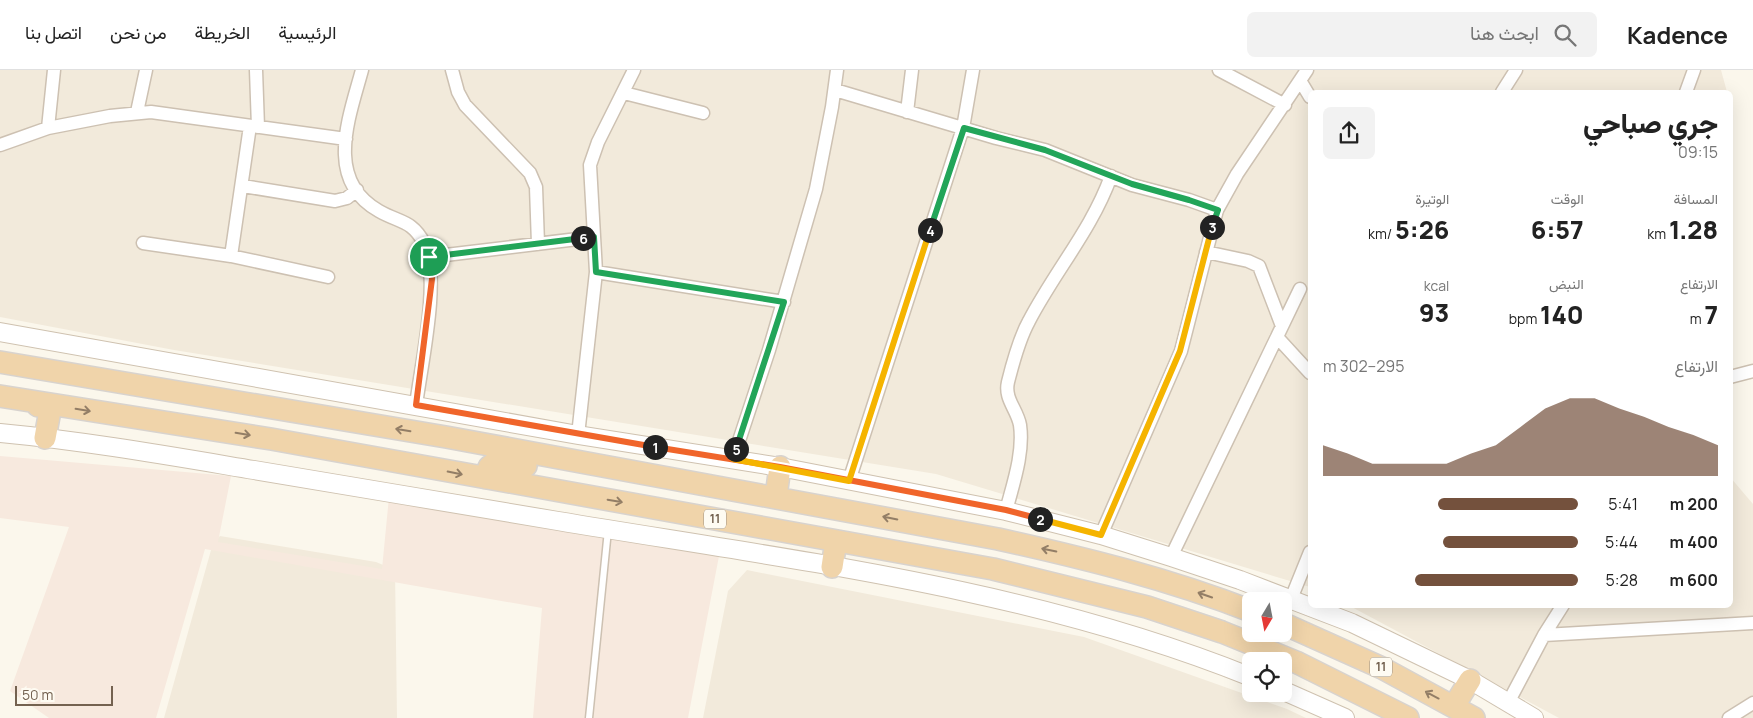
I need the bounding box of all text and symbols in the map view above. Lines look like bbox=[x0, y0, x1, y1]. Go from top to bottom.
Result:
search box bbox=[1247, 12, 1597, 57]
text: Kadence bbox=[1627, 18, 1728, 51]
text: اتصل بنا bbox=[25, 20, 82, 44]
text: من نحن bbox=[110, 20, 167, 44]
text: الخريطة bbox=[195, 20, 250, 44]
text: الرئيسية bbox=[278, 20, 336, 44]
text: ابحث هنا bbox=[1470, 20, 1539, 46]
icon: search bbox=[1551, 21, 1579, 49]
text: جري صباحي bbox=[1583, 103, 1718, 141]
button: share bbox=[1323, 107, 1375, 159]
text: 09:15 bbox=[1678, 141, 1718, 163]
text: الوتيرة bbox=[1415, 189, 1449, 208]
text: الوقت bbox=[1551, 189, 1584, 208]
text: المسافة bbox=[1674, 189, 1718, 208]
text: 5:26 bbox=[1395, 212, 1449, 247]
text: 6:57 bbox=[1531, 212, 1584, 247]
text: 1.28 bbox=[1669, 212, 1718, 247]
pin: 3 bbox=[1200, 214, 1224, 240]
pin: 4 bbox=[918, 218, 942, 242]
text: 3 bbox=[1208, 218, 1217, 237]
text: 4 bbox=[926, 221, 935, 240]
text: /km bbox=[1368, 224, 1395, 243]
text: km bbox=[1647, 224, 1669, 243]
pin: 6 bbox=[570, 226, 596, 250]
text: 6 bbox=[579, 229, 588, 248]
pin bbox=[408, 236, 450, 278]
icon: arrive bbox=[415, 243, 443, 271]
text: النبض bbox=[1549, 274, 1584, 293]
text: الارتفاع bbox=[1680, 274, 1718, 293]
text: kcal bbox=[1424, 276, 1449, 295]
text: 93 bbox=[1419, 295, 1449, 330]
text: 140 bbox=[1540, 297, 1584, 332]
text: 7 bbox=[1704, 297, 1718, 332]
text: bpm bbox=[1509, 309, 1540, 328]
text: m bbox=[1690, 309, 1704, 328]
text: 295–302 m bbox=[1323, 355, 1404, 377]
text: الارتفاع bbox=[1675, 355, 1718, 377]
one-way arrow bbox=[74, 405, 90, 415]
one-way arrow bbox=[395, 424, 411, 434]
one-way arrow bbox=[235, 430, 251, 440]
pin: 1 bbox=[642, 434, 668, 460]
pin: 5 bbox=[724, 436, 748, 462]
text: 1 bbox=[652, 438, 659, 457]
text: 5 bbox=[732, 440, 741, 459]
one-way arrow bbox=[446, 468, 462, 478]
text: 5:41 bbox=[1608, 493, 1638, 515]
text: 200 m bbox=[1670, 493, 1718, 515]
one-way arrow bbox=[606, 497, 622, 507]
pin: 2 bbox=[1028, 506, 1052, 532]
road number: 11 bbox=[704, 509, 726, 528]
text: 2 bbox=[1036, 510, 1045, 529]
one-way arrow bbox=[882, 513, 898, 523]
text: 5:44 bbox=[1605, 531, 1638, 553]
text: 400 m bbox=[1670, 531, 1718, 553]
one-way arrow bbox=[1042, 545, 1058, 554]
text: 5:28 bbox=[1606, 569, 1638, 591]
text: 600 m bbox=[1669, 569, 1718, 591]
one-way arrow bbox=[1198, 590, 1214, 599]
north arrow bbox=[1242, 592, 1292, 642]
map controls bbox=[1242, 592, 1292, 702]
button: locate bbox=[1242, 652, 1292, 702]
road number: 11 bbox=[1370, 658, 1392, 676]
scale bar bbox=[15, 683, 112, 706]
text: 50 m bbox=[22, 685, 53, 704]
one-way arrow bbox=[1425, 689, 1439, 699]

